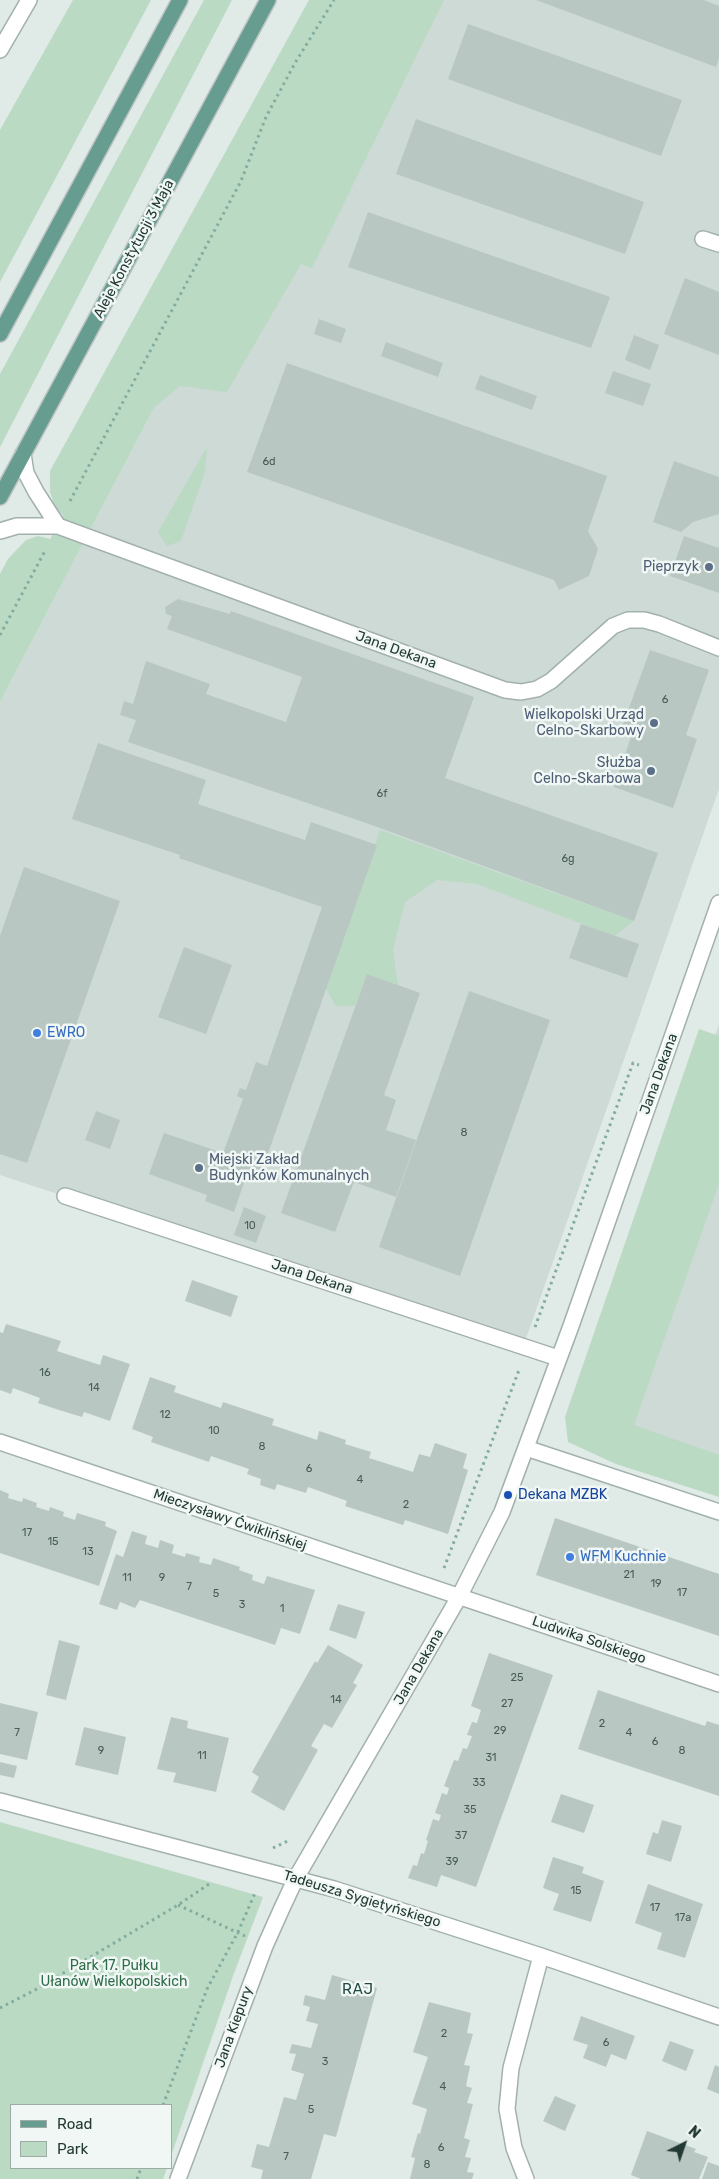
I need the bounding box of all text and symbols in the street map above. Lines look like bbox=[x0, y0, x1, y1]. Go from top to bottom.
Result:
street label: Aleje Konstytucji 3 Maja bbox=[90, 177, 178, 321]
house number: 6d bbox=[262, 455, 276, 469]
place label: Pieprzyk bbox=[643, 559, 699, 575]
marker: Pieprzyk bbox=[703, 561, 715, 573]
street label: Jana Dekana bbox=[353, 628, 439, 672]
house number: 6 bbox=[662, 693, 668, 707]
place label: Wielkopolski Urząd Celno-Skarbowy bbox=[524, 707, 644, 740]
marker: Wielkopolski Urząd Celno-Skarbowy bbox=[648, 717, 660, 729]
place label: Służba Celno-Skarbowa bbox=[534, 755, 641, 788]
marker: Służba Celno-Skarbowa bbox=[645, 765, 657, 777]
house number: 6f bbox=[377, 787, 387, 801]
house number: 6g bbox=[561, 852, 575, 866]
place label: EWRO bbox=[47, 1025, 85, 1041]
marker: EWRO bbox=[31, 1027, 43, 1039]
street label: Jana Dekana bbox=[637, 1031, 681, 1117]
house number: 8 bbox=[461, 1126, 467, 1140]
place label: Miejski Zakład Budynków Komunalnych bbox=[209, 1152, 369, 1184]
marker: Miejski Zakład Budynków Komunalnych bbox=[193, 1162, 205, 1174]
house number: 10 bbox=[244, 1219, 256, 1233]
street label: Jana Dekana bbox=[269, 1256, 355, 1298]
house number: 16 bbox=[39, 1366, 51, 1380]
house number: 14 bbox=[88, 1381, 100, 1395]
house number: 12 bbox=[159, 1408, 171, 1422]
house number: 10 bbox=[208, 1424, 220, 1438]
house number: 8 bbox=[259, 1440, 265, 1454]
house number: 6 bbox=[306, 1462, 312, 1476]
house number: 4 bbox=[357, 1473, 363, 1487]
street label: Mieczysławy Ćwiklińskiej bbox=[151, 1486, 309, 1554]
place label: Dekana MZBK bbox=[518, 1487, 607, 1503]
marker: Dekana MZBK bbox=[502, 1489, 514, 1501]
house number: 2 bbox=[403, 1498, 409, 1512]
house number: 17 bbox=[22, 1526, 32, 1540]
house number: 15 bbox=[47, 1535, 59, 1549]
house number: 13 bbox=[82, 1545, 94, 1559]
place label: WFM Kuchnie bbox=[580, 1549, 666, 1565]
marker: WFM Kuchnie bbox=[564, 1551, 576, 1563]
house number: 21 bbox=[623, 1568, 635, 1582]
house number: 11 bbox=[122, 1571, 132, 1585]
house number: 9 bbox=[159, 1571, 165, 1585]
house number: 19 bbox=[650, 1577, 662, 1591]
house number: 7 bbox=[186, 1580, 192, 1594]
house number: 17 bbox=[677, 1586, 687, 1600]
house number: 5 bbox=[213, 1587, 219, 1601]
house number: 3 bbox=[239, 1598, 245, 1612]
house number: 1 bbox=[280, 1602, 284, 1616]
street label: Ludwika Solskiego bbox=[530, 1613, 648, 1667]
street label: Jana Dekana bbox=[391, 1626, 447, 1708]
house number: 25 bbox=[511, 1671, 523, 1685]
house number: 14 bbox=[330, 1693, 342, 1707]
house number: 27 bbox=[501, 1697, 513, 1711]
house number: 2 bbox=[599, 1717, 605, 1731]
house number: 29 bbox=[494, 1724, 506, 1738]
house number: 7 bbox=[14, 1726, 20, 1740]
house number: 4 bbox=[626, 1726, 632, 1740]
house number: 6 bbox=[652, 1735, 658, 1749]
house number: 9 bbox=[98, 1744, 104, 1758]
house number: 8 bbox=[679, 1744, 685, 1758]
house number: 11 bbox=[197, 1749, 207, 1763]
house number: 31 bbox=[485, 1751, 497, 1765]
house number: 33 bbox=[472, 1776, 486, 1790]
house number: 35 bbox=[463, 1803, 477, 1817]
house number: 37 bbox=[455, 1829, 467, 1843]
house number: 39 bbox=[445, 1855, 459, 1869]
street label: Tadeusza Sygietyńskiego bbox=[281, 1867, 443, 1931]
house number: 15 bbox=[570, 1884, 582, 1898]
house number: 17 bbox=[650, 1901, 660, 1915]
house number: 17a bbox=[675, 1911, 691, 1925]
park label: Park 17. Pułku Ułanów Wielkopolskich bbox=[41, 1958, 187, 1990]
district label: RAJ bbox=[342, 1981, 374, 1999]
street label: Jana Kiepury bbox=[211, 1984, 257, 2070]
house number: 2 bbox=[441, 2027, 447, 2041]
house number: 6 bbox=[603, 2036, 609, 2050]
house number: 3 bbox=[322, 2055, 328, 2069]
house number: 4 bbox=[440, 2080, 446, 2094]
house number: 5 bbox=[308, 2103, 314, 2117]
legend bbox=[10, 2104, 172, 2169]
text: Road bbox=[57, 2115, 93, 2133]
north arrow bbox=[659, 2119, 709, 2169]
text: N bbox=[685, 2123, 704, 2142]
text: Park bbox=[57, 2140, 88, 2158]
house number: 6 bbox=[438, 2141, 444, 2155]
house number: 7 bbox=[283, 2150, 289, 2164]
house number: 8 bbox=[424, 2158, 430, 2172]

